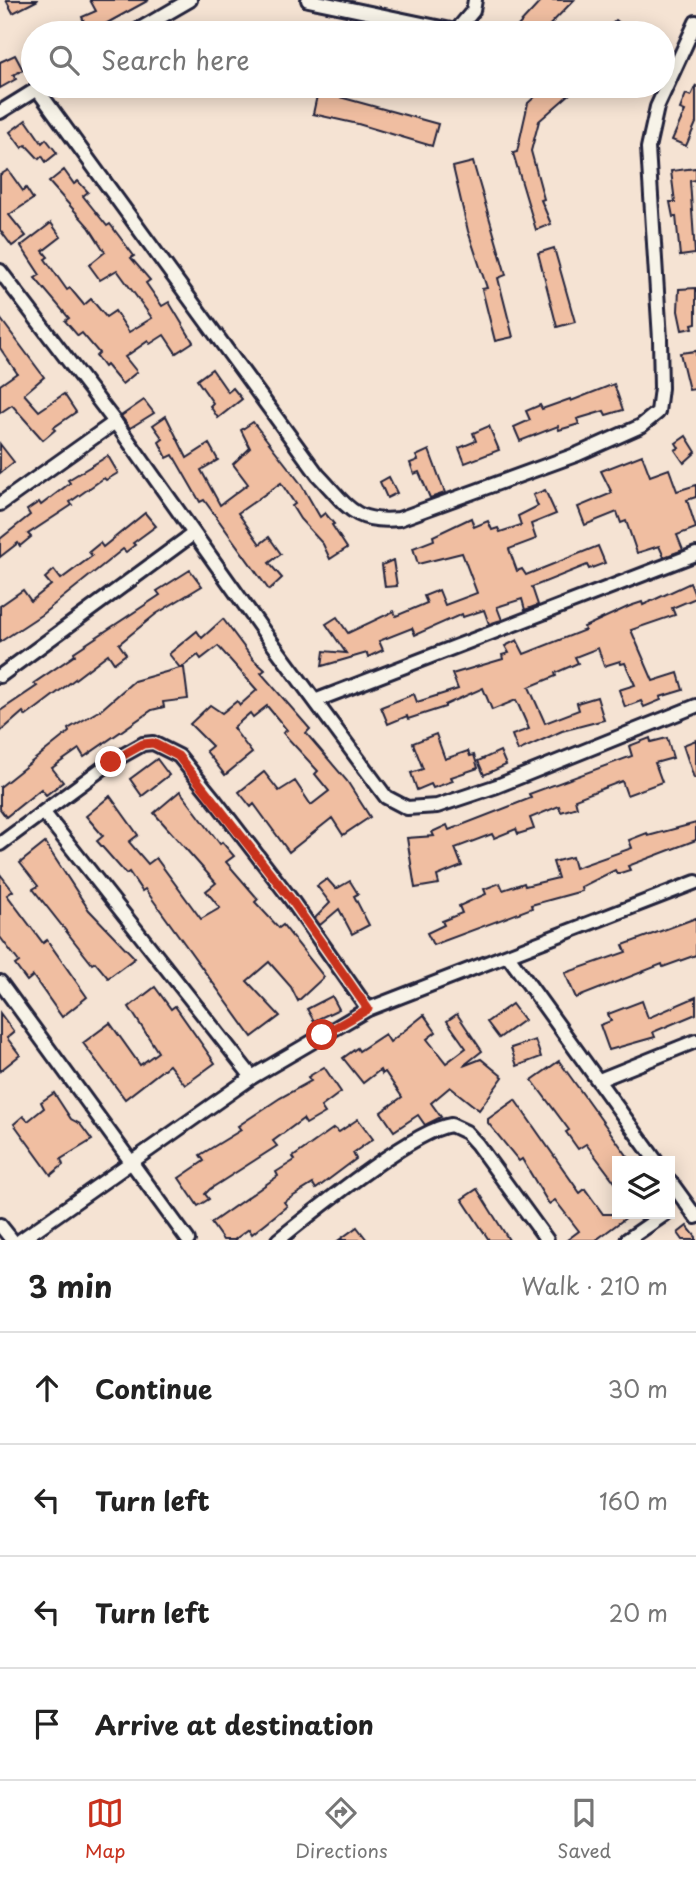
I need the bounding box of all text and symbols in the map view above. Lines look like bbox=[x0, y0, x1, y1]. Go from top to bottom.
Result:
search box bbox=[21, 21, 675, 98]
text: Search here bbox=[101, 40, 250, 79]
icon: search bbox=[45, 41, 83, 79]
route end bbox=[95, 746, 126, 777]
route start bbox=[306, 1019, 337, 1050]
map controls bbox=[612, 1156, 675, 1219]
button: layers bbox=[612, 1156, 675, 1219]
text: 3 min bbox=[28, 1263, 113, 1308]
text: Walk · 210 m bbox=[521, 1268, 668, 1303]
icon: ahead bbox=[28, 1369, 66, 1407]
text: Continue bbox=[95, 1369, 212, 1408]
text: 30 m bbox=[607, 1371, 668, 1406]
icon: left bbox=[28, 1481, 66, 1519]
text: Turn left bbox=[95, 1481, 210, 1520]
text: 160 m bbox=[599, 1483, 668, 1518]
icon: left bbox=[28, 1593, 66, 1631]
text: Turn left bbox=[95, 1593, 210, 1632]
text: 20 m bbox=[609, 1595, 668, 1630]
icon: arrive bbox=[28, 1705, 66, 1743]
text: Arrive at destination bbox=[95, 1705, 374, 1744]
tab: Map bbox=[85, 1794, 125, 1864]
tab: Directions bbox=[295, 1794, 388, 1864]
tab: Saved bbox=[557, 1794, 611, 1864]

